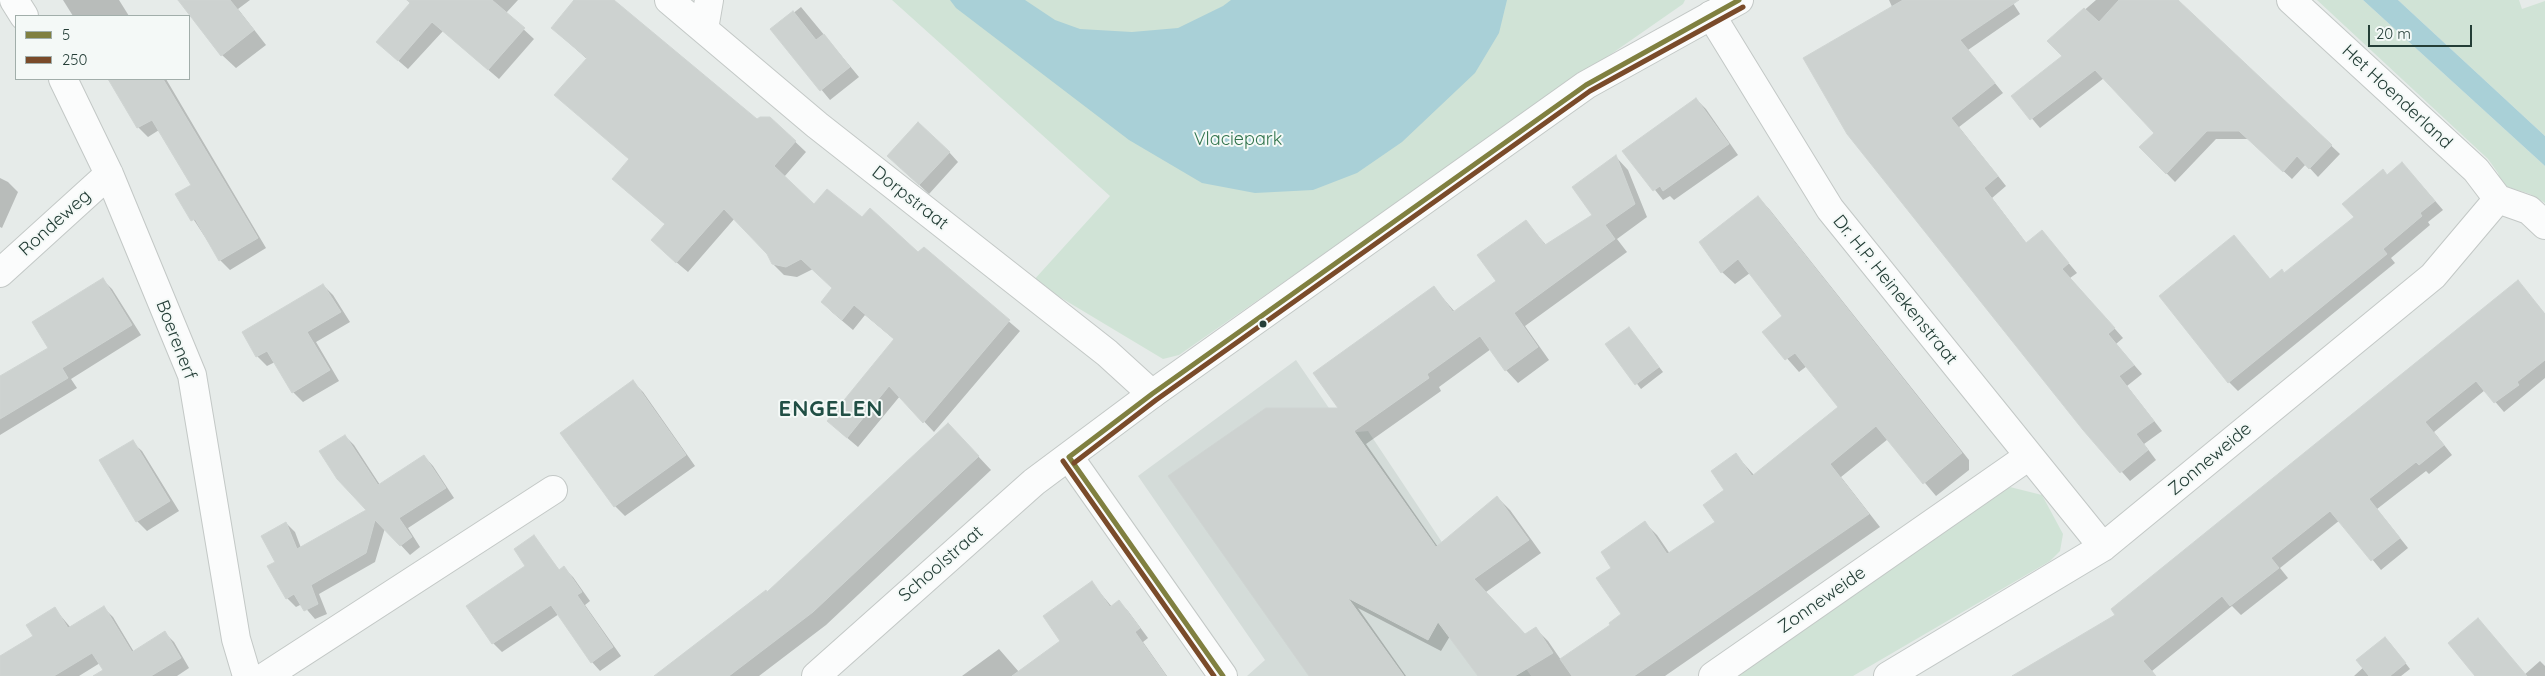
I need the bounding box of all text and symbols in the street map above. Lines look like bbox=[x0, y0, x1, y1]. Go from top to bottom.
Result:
legend bbox=[15, 15, 190, 80]
scale bar bbox=[2370, 15, 2474, 47]
text: 20 m bbox=[2376, 24, 2411, 43]
text: 5 bbox=[62, 25, 70, 44]
street label: Het Hoenderland bbox=[2337, 40, 2457, 154]
text: 250 bbox=[62, 50, 87, 69]
park label: Vlaciepark bbox=[1194, 129, 1282, 151]
street label: Dorpstraat bbox=[867, 161, 953, 235]
street label: Rondeweg bbox=[15, 185, 95, 261]
street label: Dr. H.P. Heinekenstraat bbox=[1828, 211, 1962, 369]
street label: Boerenerf bbox=[151, 297, 201, 383]
unlabelled marker bbox=[1258, 319, 1268, 329]
district label: ENGELEN bbox=[778, 396, 884, 422]
street label: Zonneweide bbox=[2164, 418, 2256, 500]
street label: Schoolstraat bbox=[894, 521, 988, 607]
street label: Zonneweide bbox=[1774, 562, 1870, 638]

